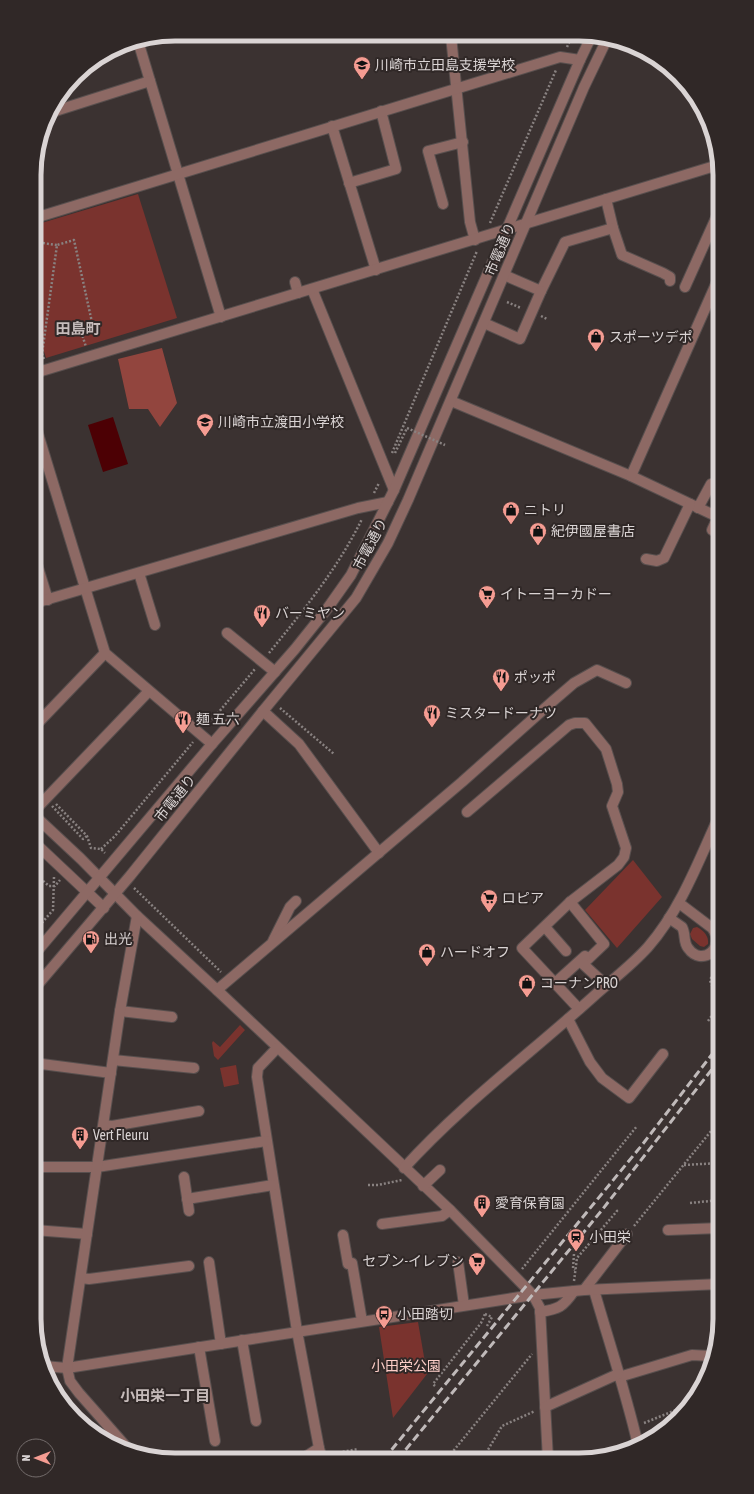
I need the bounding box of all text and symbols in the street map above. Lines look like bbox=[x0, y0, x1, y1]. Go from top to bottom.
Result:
school or university icon: 川崎市立田島支援学校 bbox=[352, 55, 372, 80]
place label: 川崎市立田島支援学校 bbox=[375, 57, 515, 73]
street label: 市電通り bbox=[482, 220, 518, 278]
district label: 田島町 bbox=[55, 320, 101, 337]
shop icon: スポーツデポ bbox=[586, 327, 606, 352]
place label: スポーツデポ bbox=[609, 329, 693, 345]
school or university icon: 川崎市立渡田小学校 bbox=[195, 412, 215, 437]
place label: 川崎市立渡田小学校 bbox=[218, 414, 344, 430]
shop icon: ニトリ bbox=[501, 500, 521, 525]
place label: ニトリ bbox=[524, 502, 566, 518]
street label: 市電通り bbox=[350, 516, 390, 572]
shop icon: 紀伊國屋書店 bbox=[528, 521, 548, 546]
place label: 紀伊國屋書店 bbox=[551, 523, 635, 539]
supermarket icon: イトーヨーカドー bbox=[477, 584, 497, 609]
place label: イトーヨーカドー bbox=[500, 586, 612, 602]
restaurant icon: バーミヤン bbox=[252, 603, 272, 628]
place label: バーミヤン bbox=[275, 605, 345, 621]
restaurant icon: ポッポ bbox=[491, 667, 511, 692]
place label: ポッポ bbox=[514, 669, 556, 685]
restaurant icon: ミスタードーナツ bbox=[422, 703, 442, 728]
place label: ミスタードーナツ bbox=[445, 705, 557, 721]
restaurant icon: 麺 五六 bbox=[173, 709, 193, 734]
place label: 麺 五六 bbox=[196, 711, 240, 727]
street label: 市電通り bbox=[151, 771, 199, 825]
supermarket icon: ロピア bbox=[479, 888, 499, 913]
place label: ロピア bbox=[502, 890, 544, 906]
fuel station icon: 出光 bbox=[81, 929, 101, 954]
place label: 出光 bbox=[104, 931, 132, 947]
shop icon: ハードオフ bbox=[417, 942, 437, 967]
place label: ハードオフ bbox=[440, 944, 510, 960]
shop icon: コーナンPRO bbox=[517, 973, 537, 998]
place label: コーナンPRO bbox=[540, 975, 618, 991]
building icon: Vert Fleuru bbox=[70, 1125, 90, 1150]
place label: Vert Fleuru bbox=[93, 1127, 149, 1143]
building icon: 愛育保育園 bbox=[472, 1193, 492, 1218]
place label: 愛育保育園 bbox=[495, 1195, 565, 1211]
station icon: 小田栄 bbox=[566, 1227, 586, 1252]
place label: 小田栄 bbox=[589, 1229, 631, 1245]
supermarket icon: セブン-イレブン bbox=[467, 1251, 487, 1276]
place label: セブン-イレブン bbox=[363, 1253, 464, 1269]
bus stop icon: 小田踏切 bbox=[374, 1304, 394, 1329]
place label: 小田踏切 bbox=[397, 1306, 453, 1322]
park label: 小田栄公園 bbox=[371, 1358, 441, 1374]
district label: 小田栄一丁目 bbox=[120, 1387, 210, 1404]
north arrow bbox=[16, 1438, 56, 1478]
text: N bbox=[20, 1455, 32, 1461]

